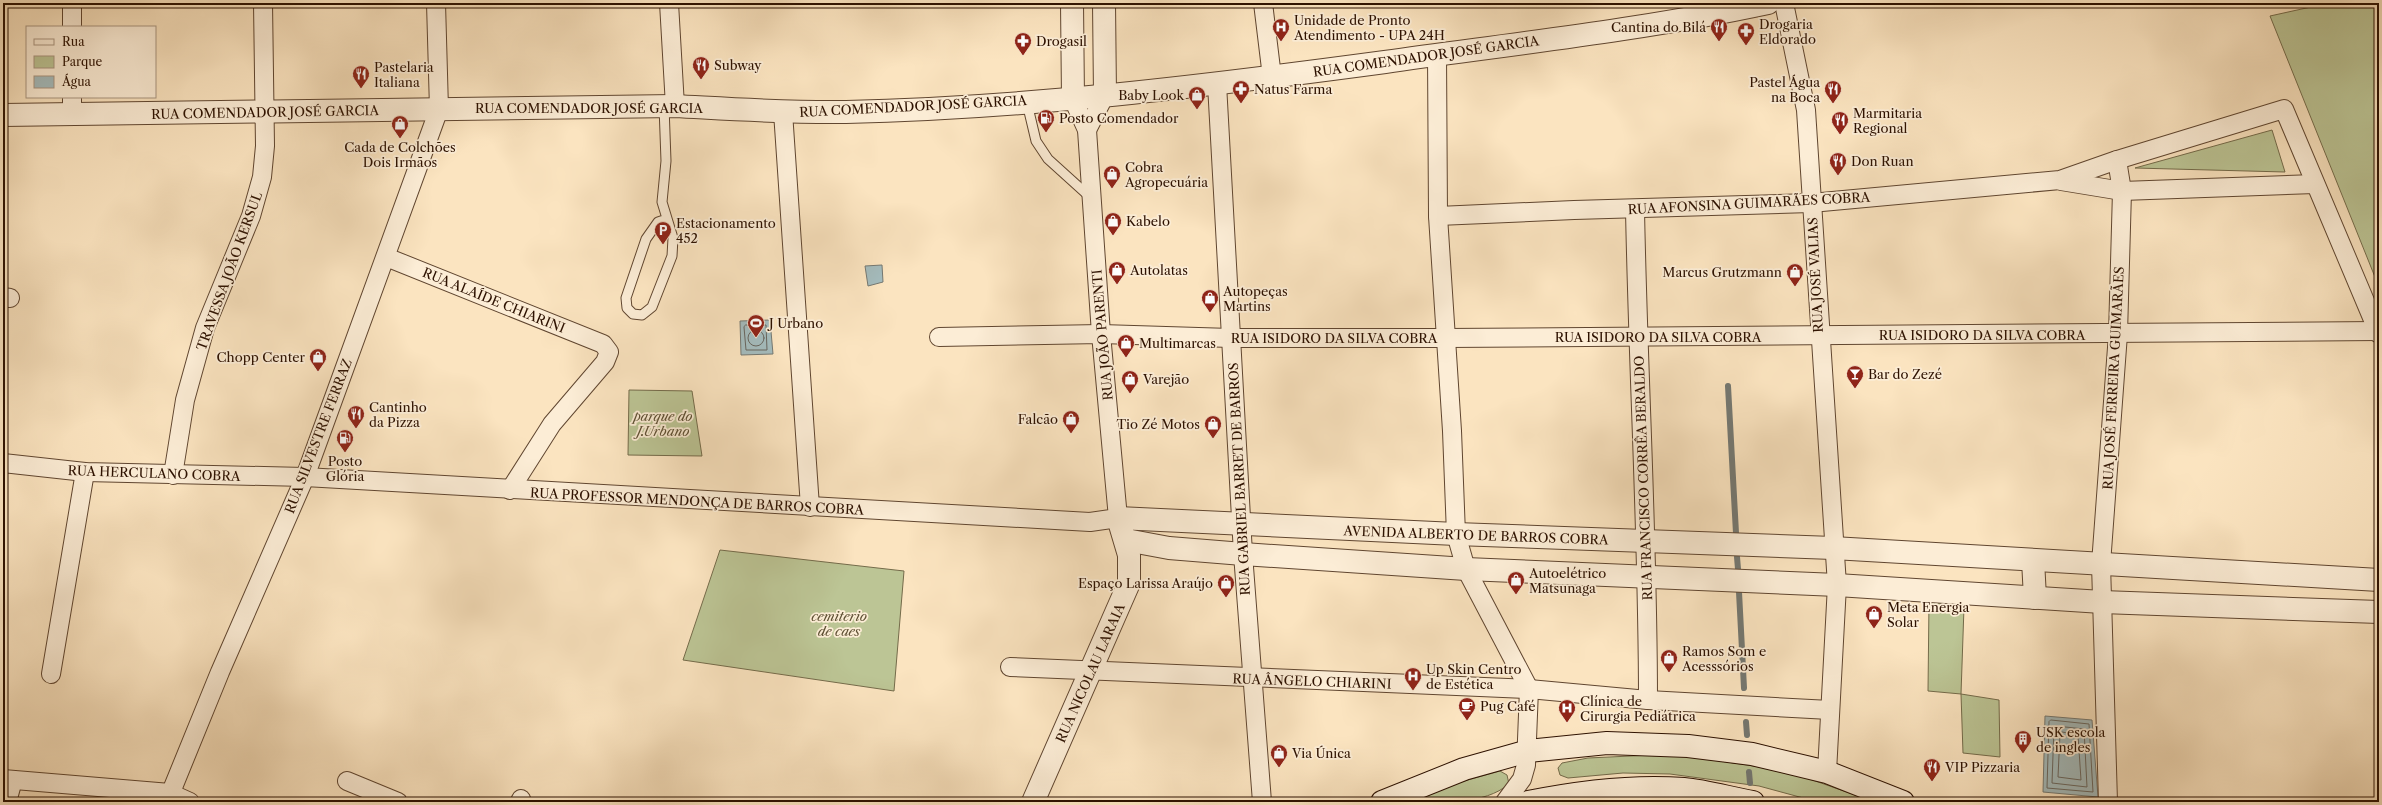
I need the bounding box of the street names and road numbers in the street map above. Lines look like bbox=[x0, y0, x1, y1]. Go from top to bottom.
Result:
street label: RUA COMENDADOR JOSÉ GARCIA bbox=[1312, 32, 1540, 80]
street label: RUA COMENDADOR JOSÉ GARCIA bbox=[799, 92, 1028, 120]
street label: RUA COMENDADOR JOSÉ GARCIA bbox=[475, 100, 703, 116]
street label: RUA COMENDADOR JOSÉ GARCIA bbox=[151, 102, 379, 122]
street label: TRAVESSA JOÃO KERSUL bbox=[193, 189, 265, 352]
street label: RUA AFONSINA GUIMARÃES COBRA bbox=[1627, 189, 1871, 217]
street label: RUA JOSÉ VALIAS bbox=[1804, 217, 1826, 333]
street label: RUA ALAÍDE CHIARINI bbox=[420, 264, 568, 336]
street label: RUA JOSÉ FERREIRA GUIMARÃES bbox=[2099, 266, 2127, 490]
street label: RUA JOÃO PARENTI bbox=[1088, 269, 1116, 401]
street label: RUA ISIDORO DA SILVA COBRA bbox=[1879, 327, 2086, 343]
street label: RUA ISIDORO DA SILVA COBRA bbox=[1555, 329, 1762, 345]
street label: RUA ISIDORO DA SILVA COBRA bbox=[1231, 330, 1438, 346]
street label: RUA FRANCISCO CORRÊA BERALDO bbox=[1631, 355, 1655, 601]
street label: RUA SILVESTRE FERRAZ bbox=[281, 356, 355, 516]
street label: RUA GABRIEL BARRET DE BARROS bbox=[1225, 362, 1253, 596]
street label: RUA HERCULANO COBRA bbox=[67, 462, 241, 484]
street label: RUA PROFESSOR MENDONÇA DE BARROS COBRA bbox=[530, 484, 865, 518]
street label: AVENIDA ALBERTO DE BARROS COBRA bbox=[1342, 522, 1609, 548]
street label: RUA NICOLAU LARAIA bbox=[1052, 601, 1128, 745]
street label: RUA ÂNGELO CHIARINI bbox=[1232, 670, 1392, 692]

